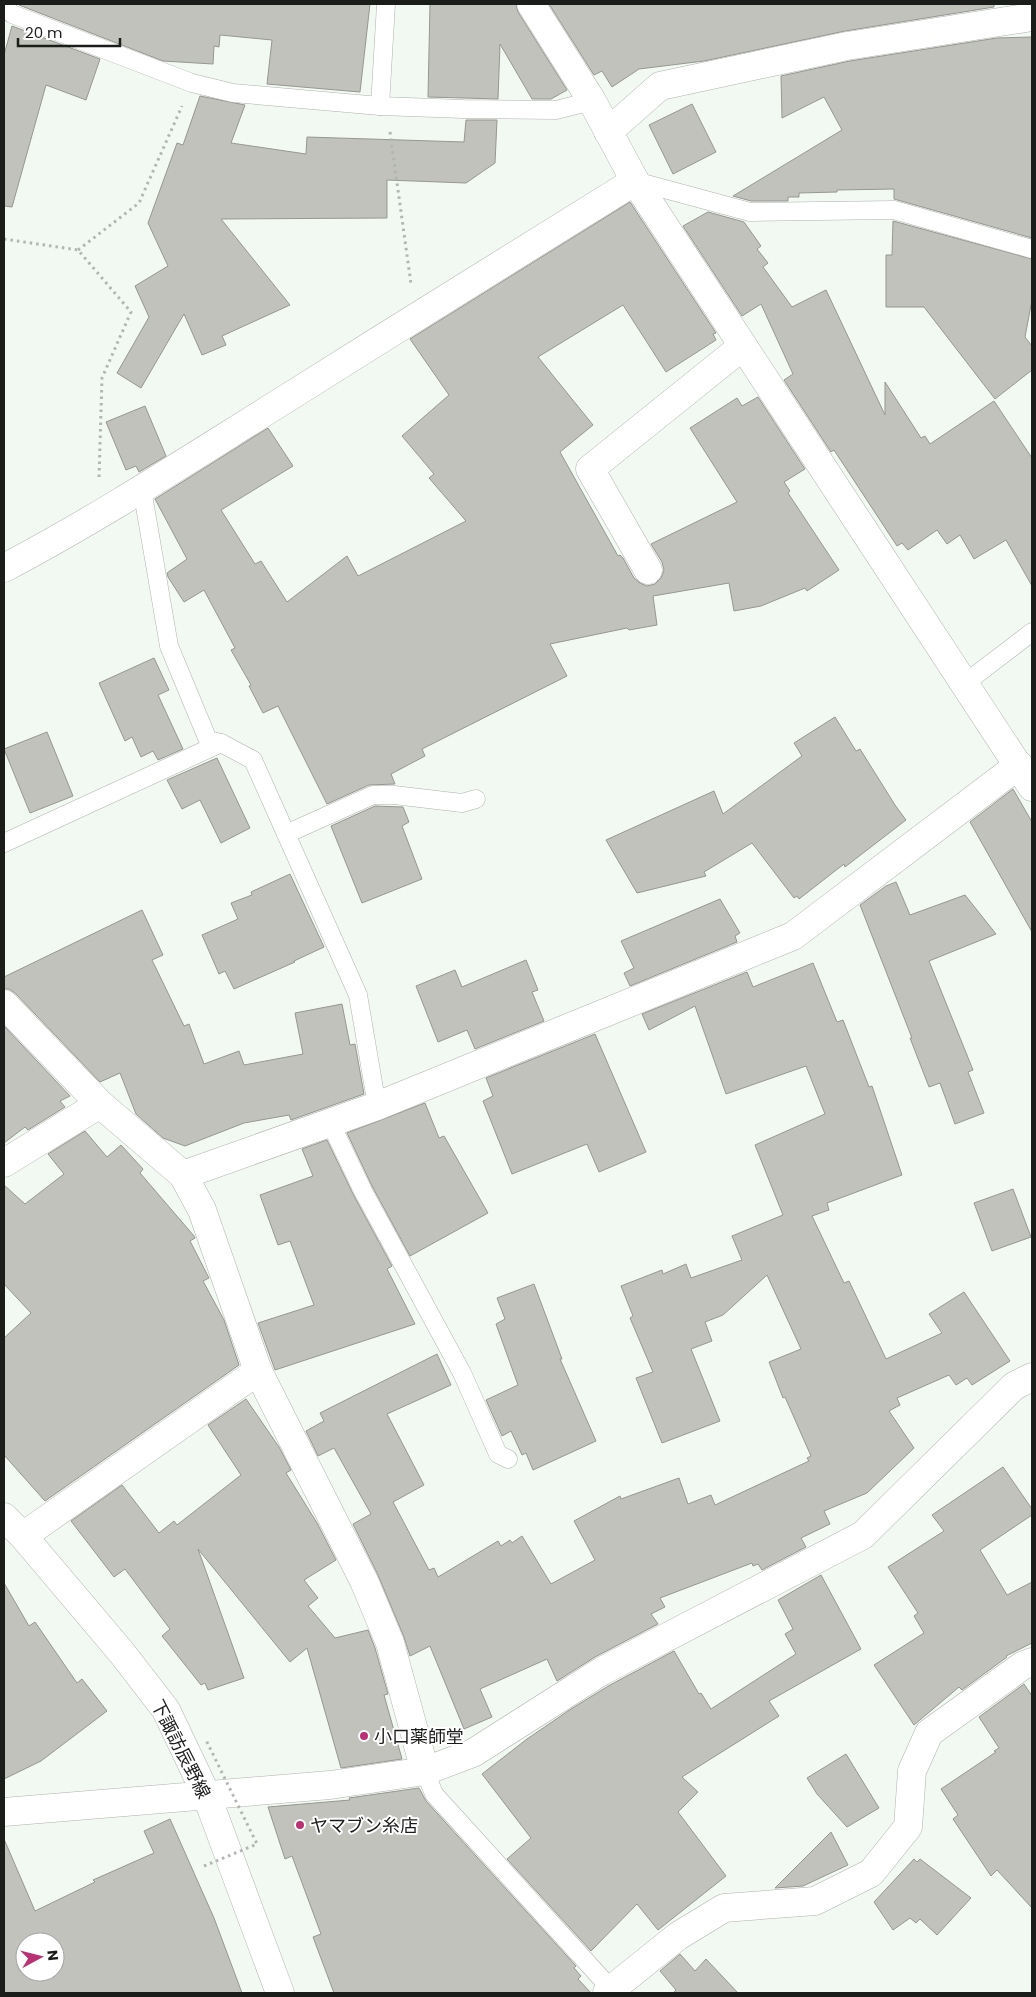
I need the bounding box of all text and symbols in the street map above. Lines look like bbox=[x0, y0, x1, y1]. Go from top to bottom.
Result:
scale bar bbox=[18, 15, 120, 47]
text: 20 m bbox=[25, 22, 63, 43]
street label: 下諏訪辰野線 bbox=[145, 1695, 217, 1803]
place label: 小口薬師堂 bbox=[374, 1724, 464, 1749]
marker: 小口薬師堂 bbox=[358, 1730, 370, 1742]
place label: ヤマブン糸店 bbox=[310, 1813, 418, 1838]
marker: ヤマブン糸店 bbox=[294, 1819, 306, 1831]
north arrow bbox=[15, 1932, 65, 1982]
text: N bbox=[42, 1949, 63, 1962]

